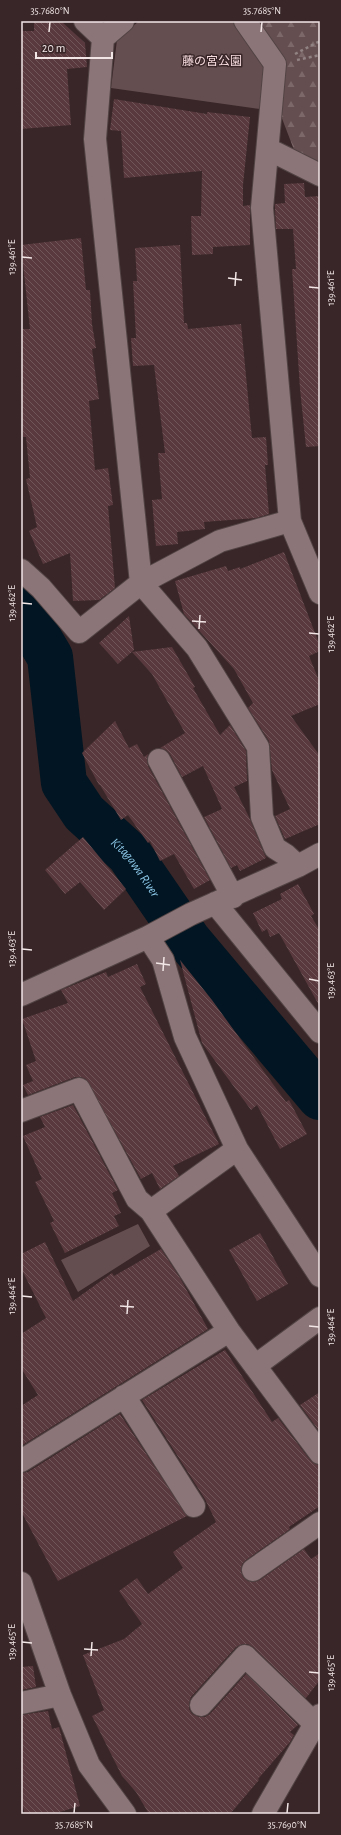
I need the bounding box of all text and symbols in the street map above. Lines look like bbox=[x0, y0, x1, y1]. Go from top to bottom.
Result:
text: 35.7680°N bbox=[30, 6, 70, 16]
text: 35.7685°N bbox=[243, 6, 281, 16]
scale bar bbox=[36, 34, 112, 60]
text: 20 m bbox=[42, 42, 65, 54]
park label: 藤の宮公園 bbox=[182, 55, 242, 67]
text: 139.461°E bbox=[7, 239, 17, 275]
text: 139.461°E bbox=[326, 270, 336, 306]
text: 139.462°E bbox=[7, 585, 17, 621]
text: 139.462°E bbox=[326, 616, 336, 652]
water label: Kitagawa River bbox=[108, 836, 162, 900]
text: 139.463°E bbox=[7, 931, 17, 967]
text: 139.463°E bbox=[326, 963, 336, 999]
text: 139.464°E bbox=[7, 1278, 17, 1314]
text: 139.464°E bbox=[326, 1309, 336, 1345]
text: 139.465°E bbox=[7, 1624, 17, 1660]
text: 139.465°E bbox=[326, 1655, 336, 1691]
text: 35.7685°N bbox=[55, 1820, 93, 1830]
text: 35.7690°N bbox=[267, 1820, 307, 1830]

